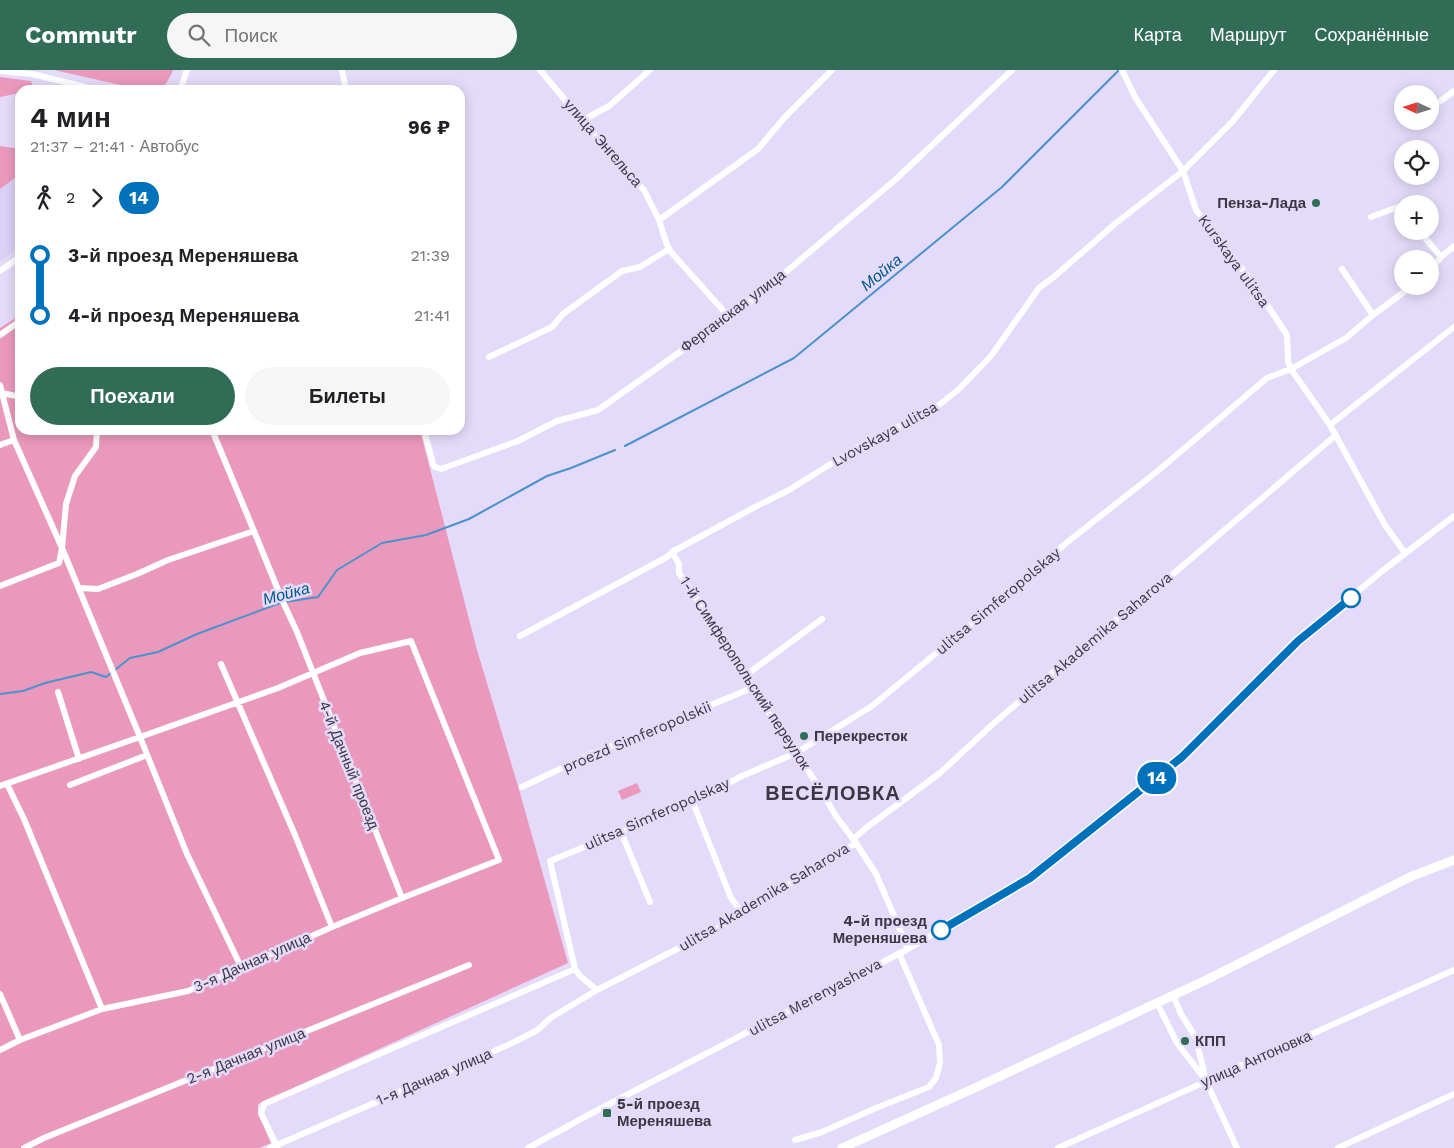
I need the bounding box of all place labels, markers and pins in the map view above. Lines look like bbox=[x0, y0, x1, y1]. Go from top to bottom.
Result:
place label: Пенза-Лада bbox=[1217, 194, 1307, 212]
marker: Пенза-Лада bbox=[1310, 197, 1322, 209]
unlabelled marker bbox=[1341, 588, 1361, 608]
place label: Перекресток bbox=[814, 727, 908, 745]
marker: Перекресток bbox=[798, 730, 810, 742]
place label: 4-й проезд Мереняшева bbox=[833, 912, 928, 947]
marker: 4-й проезд Мереняшева bbox=[931, 920, 951, 940]
place label: КПП bbox=[1195, 1032, 1226, 1050]
marker: КПП bbox=[1179, 1035, 1191, 1047]
place label: 5-й проезд Мереняшева bbox=[617, 1095, 712, 1130]
marker: 5-й проезд Мереняшева bbox=[601, 1107, 613, 1119]

